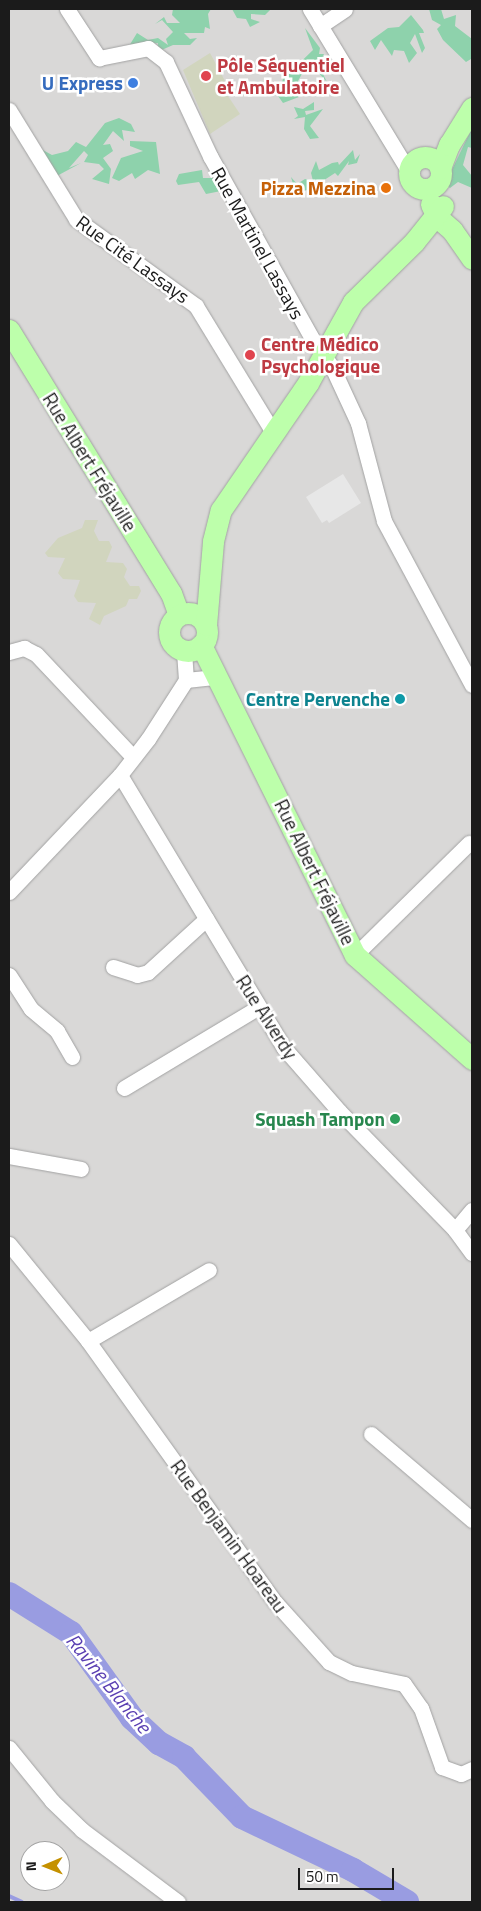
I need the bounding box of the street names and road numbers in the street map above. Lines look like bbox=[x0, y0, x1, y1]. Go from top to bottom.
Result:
street label: Rue Martinel Lassays bbox=[207, 163, 309, 323]
street label: Rue Cité Lassays bbox=[72, 210, 194, 308]
street label: Rue Albert Fréjaville bbox=[38, 389, 142, 535]
street label: Rue Albert Fréjaville bbox=[270, 796, 360, 948]
street label: Rue Alverdy bbox=[231, 971, 303, 1063]
street label: Rue Benjamin Hoareau bbox=[166, 1455, 292, 1617]

